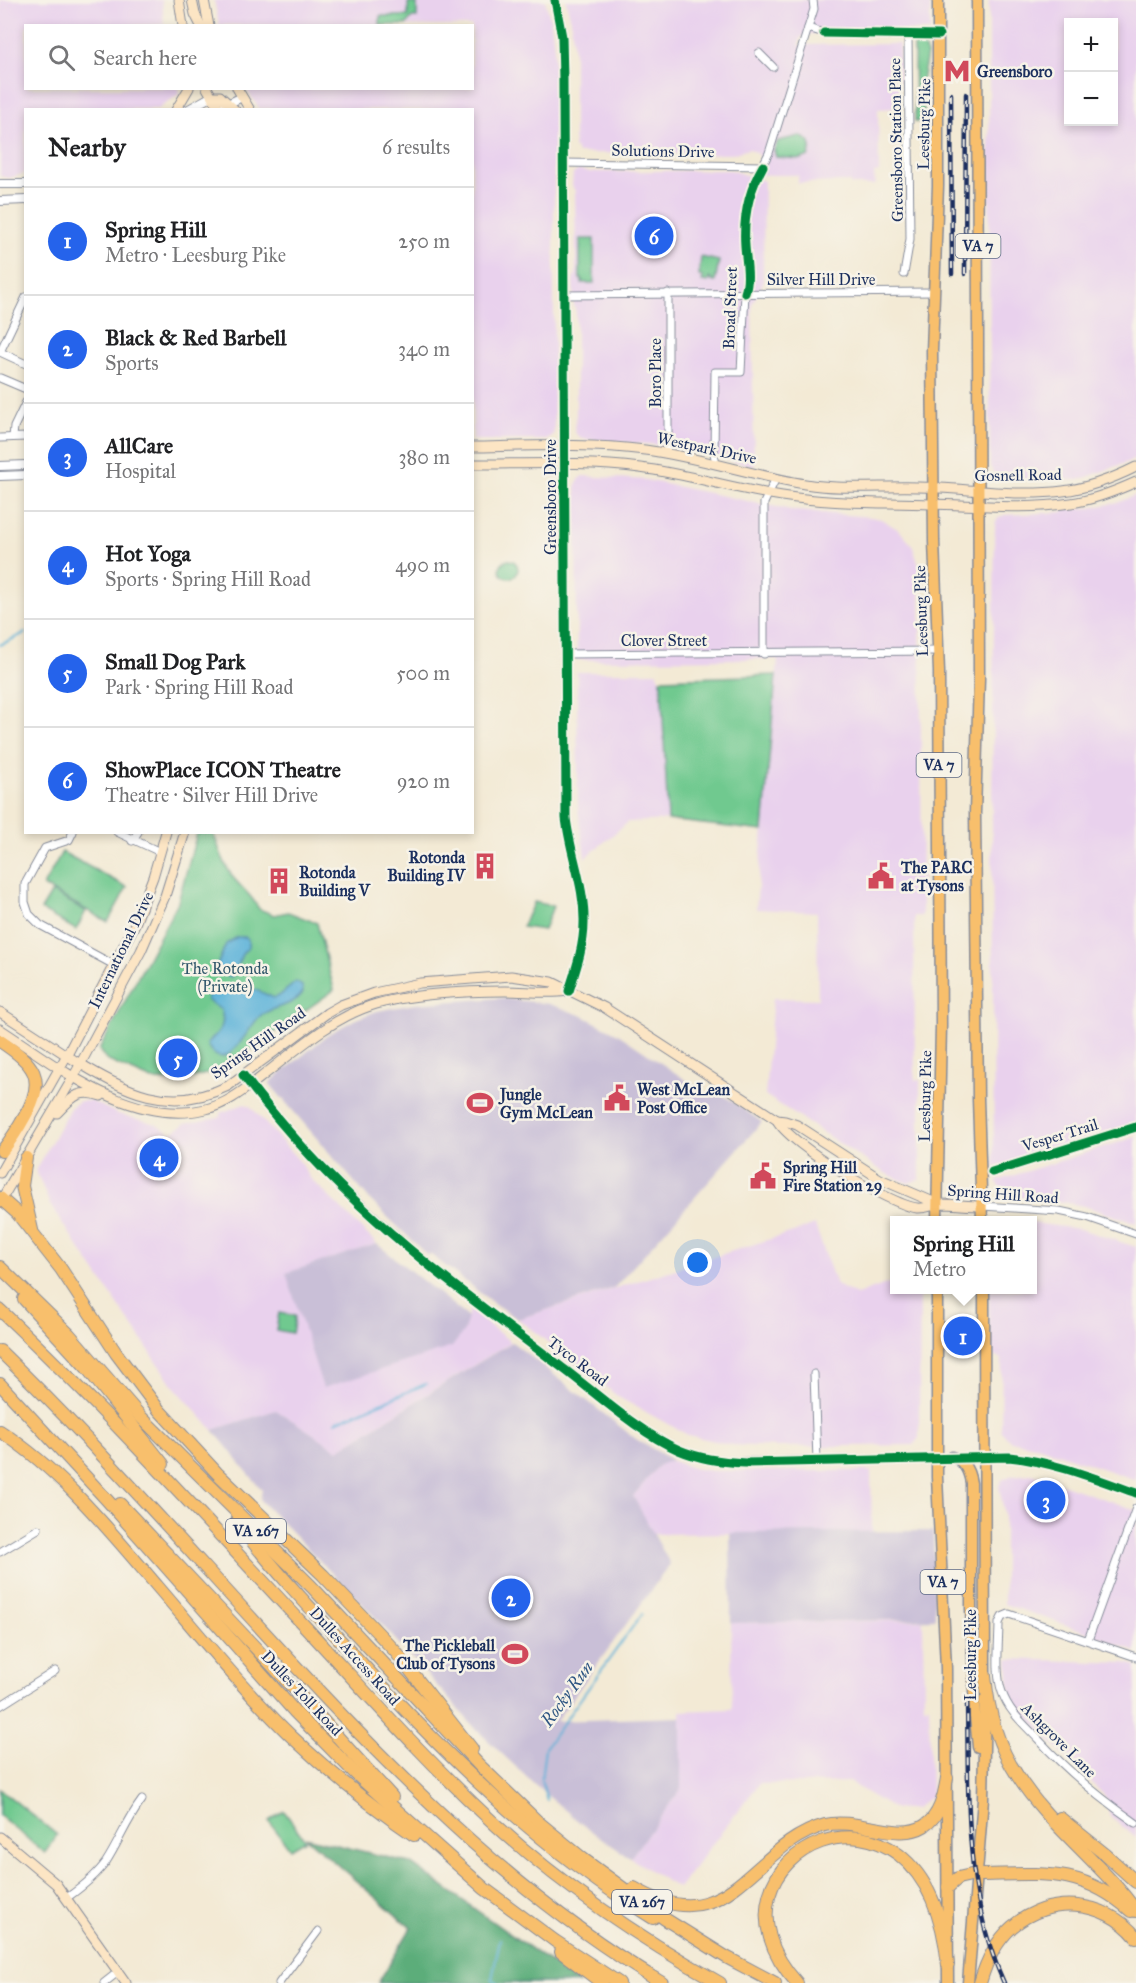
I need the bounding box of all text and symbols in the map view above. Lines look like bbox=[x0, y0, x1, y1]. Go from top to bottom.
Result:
map controls bbox=[1064, 18, 1118, 126]
button: + bbox=[1064, 18, 1118, 72]
search box bbox=[24, 24, 474, 90]
icon: search bbox=[45, 41, 78, 74]
text: Search here bbox=[93, 44, 197, 71]
metro station icon: Greensboro bbox=[942, 56, 972, 86]
street label: Greensboro Station Place bbox=[885, 57, 907, 222]
place label: Greensboro bbox=[977, 62, 1052, 81]
button: − bbox=[1064, 72, 1118, 126]
street label: Leesburg Pike bbox=[914, 78, 935, 170]
text: Nearby bbox=[48, 131, 126, 163]
text: 6 results bbox=[382, 135, 450, 159]
street label: Solutions Drive bbox=[611, 141, 715, 161]
pin: 6 bbox=[634, 214, 674, 258]
text: Spring Hill bbox=[105, 216, 207, 243]
text: 1 bbox=[64, 229, 71, 253]
text: 250 m bbox=[398, 229, 450, 253]
road number: VA 7 bbox=[956, 234, 1000, 258]
text: Metro · Leesburg Pike bbox=[105, 243, 286, 267]
street label: Broad Street bbox=[719, 266, 741, 350]
street label: Silver Hill Drive bbox=[767, 270, 876, 289]
text: Black & Red Barbell bbox=[105, 324, 287, 351]
text: 2 bbox=[63, 337, 72, 361]
text: 340 m bbox=[398, 337, 450, 361]
street label: Boro Place bbox=[646, 338, 665, 408]
text: Sports bbox=[105, 351, 159, 375]
street label: Westpark Drive bbox=[656, 428, 759, 468]
text: AllCare bbox=[105, 432, 173, 459]
street label: Greensboro Drive bbox=[541, 439, 560, 555]
text: 3 bbox=[64, 445, 72, 469]
text: 380 m bbox=[399, 445, 450, 469]
text: Hospital bbox=[105, 459, 176, 483]
street label: Gosnell Road bbox=[974, 465, 1062, 485]
text: Hot Yoga bbox=[105, 540, 191, 567]
text: 4 bbox=[62, 553, 73, 577]
text: 490 m bbox=[395, 553, 450, 577]
street label: Leesburg Pike bbox=[910, 565, 933, 657]
text: Sports · Spring Hill Road bbox=[105, 567, 311, 591]
street label: Clover Street bbox=[621, 631, 708, 650]
text: Small Dog Park bbox=[105, 648, 245, 675]
text: 5 bbox=[63, 661, 72, 685]
text: 500 m bbox=[396, 661, 450, 685]
text: Park · Spring Hill Road bbox=[105, 675, 294, 699]
road number: VA 7 bbox=[916, 753, 962, 777]
text: ShowPlace ICON Theatre bbox=[105, 756, 341, 783]
text: 6 bbox=[62, 769, 73, 793]
text: 920 m bbox=[397, 769, 450, 793]
text: Theatre · Silver Hill Drive bbox=[105, 783, 318, 807]
place label: Rotonda Building IV bbox=[387, 848, 466, 886]
building icon: Rotonda Building IV bbox=[470, 851, 500, 881]
place label: The PARC at Tysons bbox=[900, 858, 972, 896]
public building icon: The PARC at Tysons bbox=[866, 861, 896, 891]
place label: Rotonda Building V bbox=[299, 863, 371, 901]
building icon: Rotonda Building V bbox=[264, 866, 294, 896]
street label: International Drive bbox=[85, 888, 158, 1011]
park label: The Rotonda (Private) bbox=[182, 959, 269, 997]
street label: Spring Hill Road bbox=[207, 1003, 310, 1084]
pin: 5 bbox=[158, 1036, 198, 1080]
street label: Leesburg Pike bbox=[915, 1050, 936, 1142]
place label: West McLean Post Office bbox=[637, 1080, 730, 1117]
public building icon: West McLean Post Office bbox=[602, 1083, 632, 1113]
place label: Jungle Gym McLean bbox=[498, 1085, 593, 1123]
sports icon: Jungle Gym McLean bbox=[465, 1088, 495, 1118]
street label: Vesper Trail bbox=[1019, 1114, 1101, 1156]
pin: 4 bbox=[140, 1136, 178, 1180]
place label: Spring Hill Fire Station 29 bbox=[783, 1158, 882, 1196]
public building icon: Spring Hill Fire Station 29 bbox=[748, 1161, 778, 1191]
street label: Spring Hill Road bbox=[947, 1181, 1059, 1208]
popup bbox=[890, 1216, 1037, 1294]
text: Spring Hill bbox=[913, 1230, 1014, 1257]
your location bbox=[683, 1248, 712, 1277]
text: Metro bbox=[913, 1257, 966, 1281]
pin: 1 bbox=[944, 1314, 982, 1358]
street label: Tyco Road bbox=[544, 1332, 612, 1390]
pin: 3 bbox=[1026, 1478, 1066, 1522]
road number: VA 267 bbox=[226, 1519, 286, 1543]
road number: VA 7 bbox=[920, 1570, 966, 1594]
pin: 2 bbox=[492, 1576, 530, 1620]
street label: Dulles Access Road bbox=[306, 1603, 404, 1709]
street label: Leesburg Pike bbox=[961, 1609, 981, 1701]
place label: The Pickleball Club of Tysons bbox=[396, 1636, 496, 1674]
sports icon: The Pickleball Club of Tysons bbox=[500, 1639, 530, 1669]
street label: Dulles Toll Road bbox=[258, 1646, 346, 1740]
water label: Rocky Run bbox=[535, 1657, 598, 1732]
street label: Ashgrove Lane bbox=[1016, 1698, 1101, 1782]
road number: VA 267 bbox=[612, 1890, 672, 1914]

